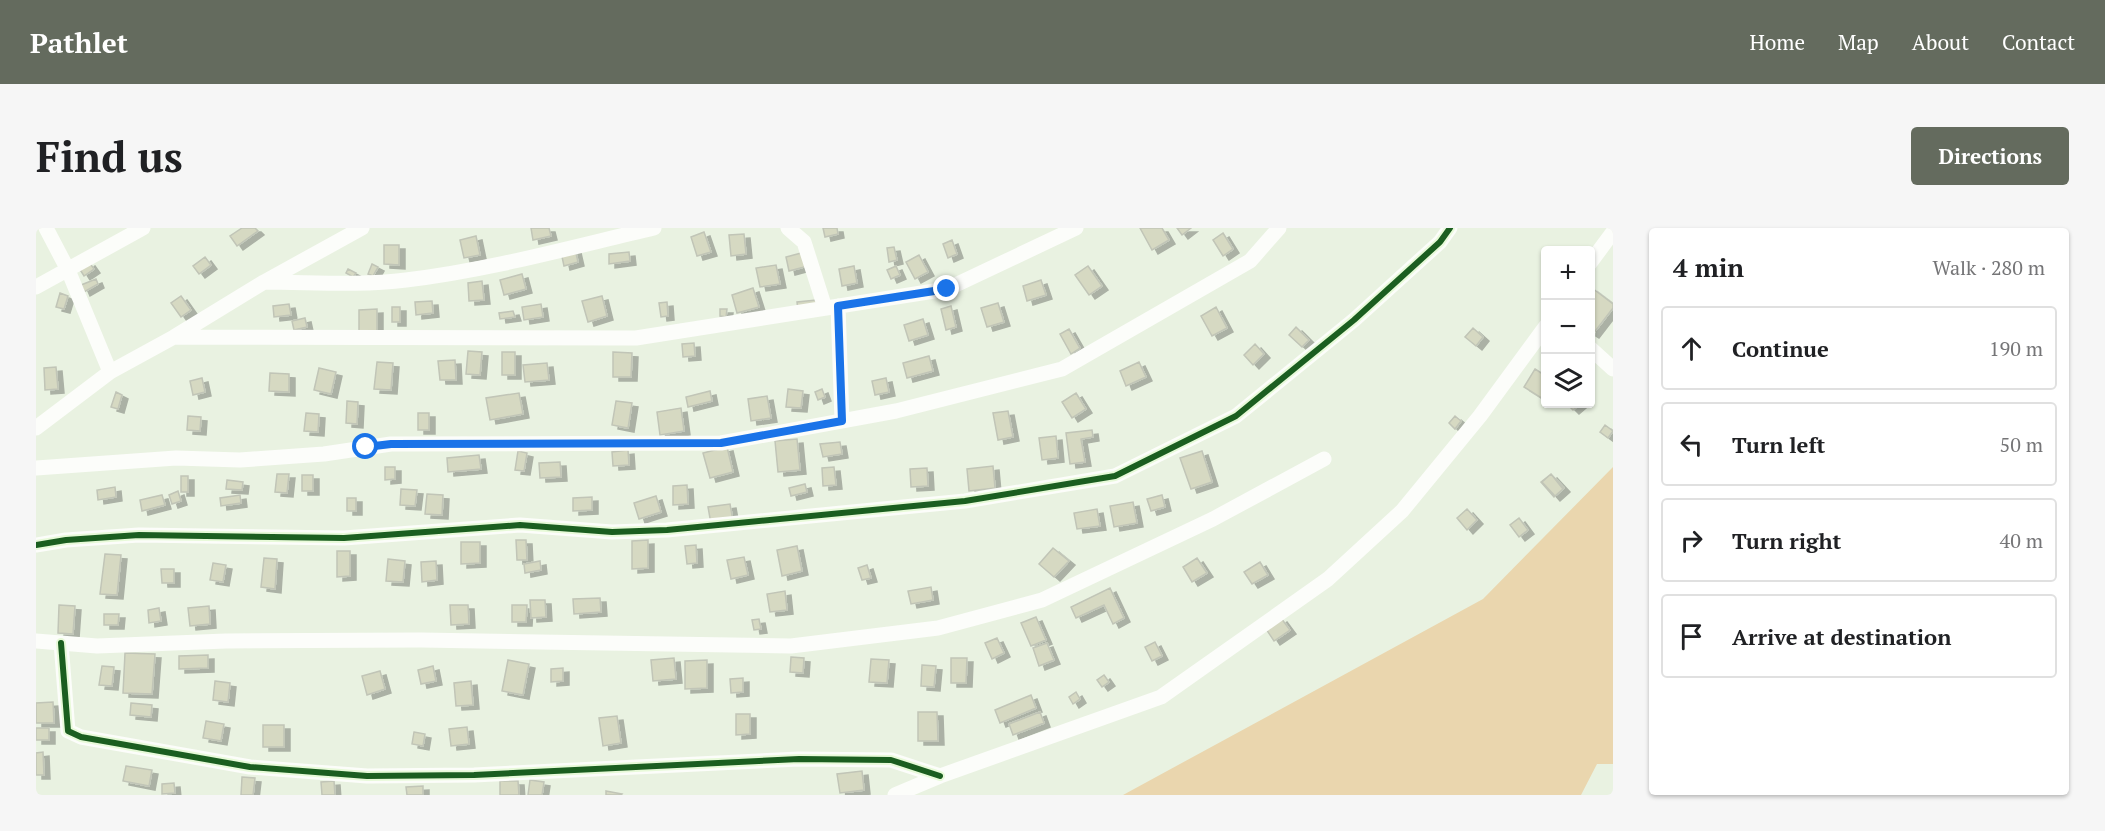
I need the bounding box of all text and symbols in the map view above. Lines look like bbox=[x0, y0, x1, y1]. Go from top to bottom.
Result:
text: Pathlet bbox=[30, 24, 128, 61]
text: Home bbox=[1749, 28, 1805, 56]
text: Map bbox=[1838, 28, 1879, 56]
text: About bbox=[1912, 28, 1969, 56]
text: Contact bbox=[2002, 28, 2075, 56]
button: Directions bbox=[1911, 127, 2069, 185]
text: Find us bbox=[36, 128, 183, 184]
map controls bbox=[1541, 246, 1595, 408]
button: + bbox=[1541, 246, 1595, 300]
text: 4 min bbox=[1673, 250, 1744, 284]
text: Walk · 280 m bbox=[1933, 254, 2045, 281]
route end bbox=[933, 275, 959, 301]
button: − bbox=[1541, 300, 1595, 354]
icon: ahead bbox=[1675, 332, 1708, 365]
text: Continue bbox=[1732, 334, 1829, 363]
text: 190 m bbox=[1989, 335, 2043, 362]
button: layers bbox=[1541, 354, 1595, 408]
icon: left bbox=[1675, 428, 1708, 461]
text: Turn left bbox=[1732, 430, 1825, 459]
text: 50 m bbox=[2000, 431, 2043, 458]
route start bbox=[352, 433, 378, 459]
icon: right bbox=[1675, 524, 1708, 557]
text: Turn right bbox=[1732, 526, 1841, 555]
text: 40 m bbox=[2000, 527, 2043, 554]
icon: arrive bbox=[1675, 620, 1708, 653]
text: Arrive at destination bbox=[1732, 622, 1951, 651]

